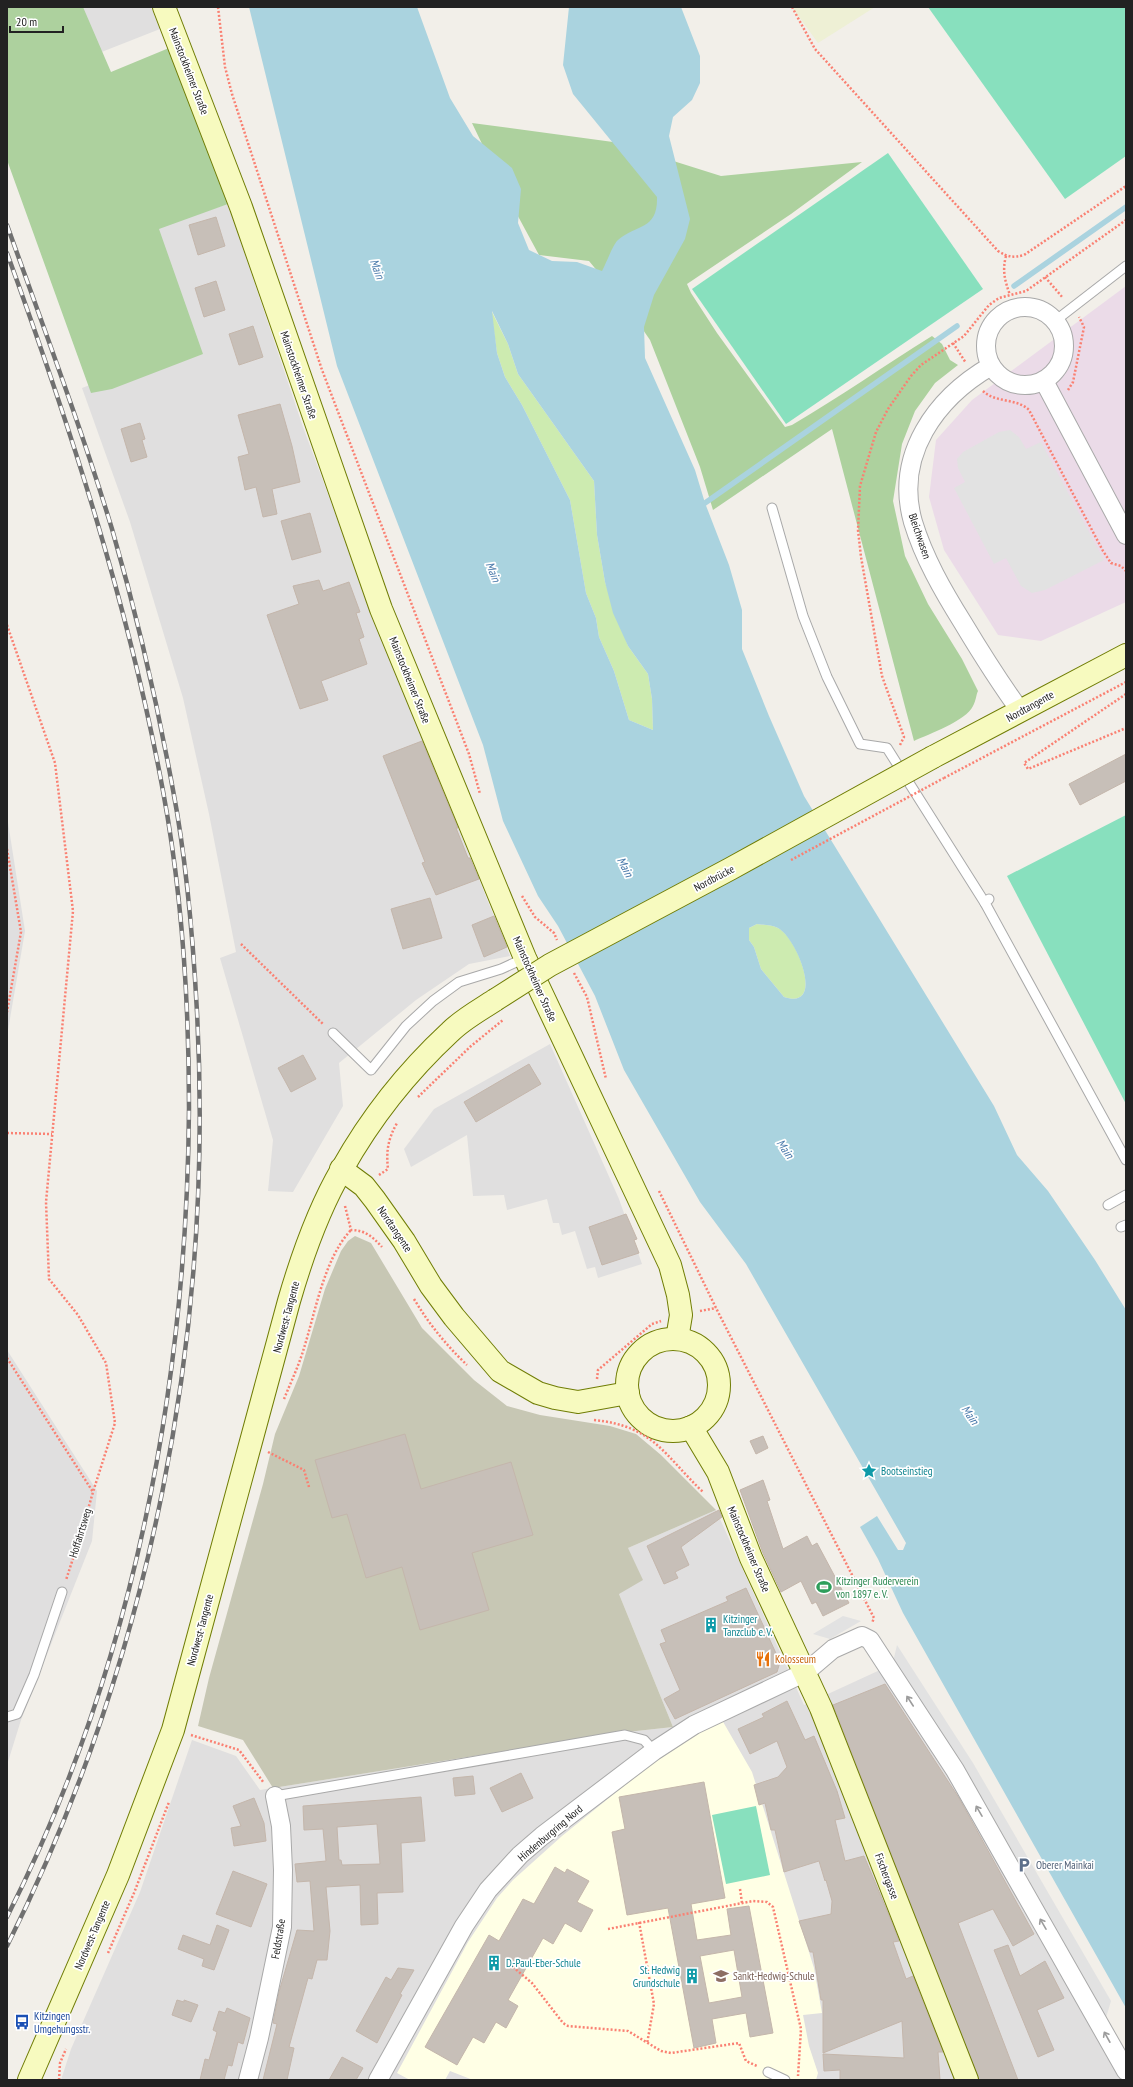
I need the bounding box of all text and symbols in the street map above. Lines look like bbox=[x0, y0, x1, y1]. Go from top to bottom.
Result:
scale bar bbox=[10, 8, 63, 34]
text: 20 m bbox=[16, 14, 37, 29]
street label: Mainstockheimer Straße bbox=[166, 26, 212, 117]
water label: Main bbox=[367, 257, 388, 282]
street label: Mainstockheimer Straße bbox=[277, 329, 321, 421]
street label: Bleichwasen bbox=[906, 511, 934, 561]
water label: Main bbox=[483, 560, 504, 585]
street label: Mainstockheimer Straße bbox=[386, 635, 434, 726]
street label: Nordtangente bbox=[1004, 687, 1057, 725]
water label: Main bbox=[614, 854, 637, 880]
street label: Nordbrücke bbox=[691, 861, 737, 894]
street label: Mainstockheimer Straße bbox=[510, 934, 560, 1024]
water label: Main bbox=[773, 1136, 798, 1162]
street label: Nordtangente bbox=[375, 1203, 416, 1255]
street label: Nordwest-Tangente bbox=[270, 1279, 302, 1354]
water label: Main bbox=[958, 1402, 983, 1428]
place icon: Bootseinstieg bbox=[860, 1462, 878, 1480]
place label: Bootseinstieg bbox=[881, 1464, 933, 1478]
street label: Mainstockheimer Straße bbox=[725, 1504, 774, 1595]
street label: Hoffahrtsweg bbox=[66, 1506, 94, 1559]
place label: Kitzinger Ruderverein von 1897 e. V. bbox=[836, 1574, 919, 1601]
sports icon: Kitzinger Ruderverein von 1897 e. V. bbox=[815, 1578, 833, 1596]
street label: Nordwest-Tangente bbox=[184, 1592, 216, 1667]
place label: Kitzinger Tanzclub e. V. bbox=[723, 1612, 772, 1639]
building icon: Kitzinger Tanzclub e. V. bbox=[702, 1616, 720, 1634]
restaurant icon: Kolosseum bbox=[754, 1650, 772, 1668]
place label: Kolosseum bbox=[775, 1652, 816, 1666]
one-way arrow bbox=[905, 1695, 913, 1707]
street label: Hindenburgring Nord bbox=[515, 1802, 585, 1864]
one-way arrow bbox=[974, 1805, 982, 1817]
street label: Fischergasse bbox=[872, 1851, 902, 1901]
parking icon: Oberer Mainkai bbox=[1015, 1856, 1033, 1874]
place label: Oberer Mainkai bbox=[1036, 1858, 1094, 1872]
street label: Nordwest-Tangente bbox=[71, 1898, 113, 1972]
street label: Feldstraße bbox=[268, 1917, 288, 1960]
one-way arrow bbox=[1039, 1918, 1047, 1930]
building icon: D.-Paul-Eber-Schule bbox=[485, 1954, 503, 1972]
place label: D.-Paul-Eber-Schule bbox=[506, 1956, 581, 1970]
place label: St. Hedwig Grundschule bbox=[633, 1963, 680, 1990]
building icon: St. Hedwig Grundschule bbox=[683, 1967, 701, 1985]
school or university icon: Sankt-Hedwig-Schule bbox=[712, 1967, 730, 1985]
place label: Sankt-Hedwig-Schule bbox=[733, 1969, 815, 1983]
place label: Kitzingen Umgehungsstr. bbox=[34, 2009, 90, 2036]
bus stop icon: Kitzingen Umgehungsstr. bbox=[13, 2013, 31, 2031]
one-way arrow bbox=[1103, 2031, 1110, 2043]

